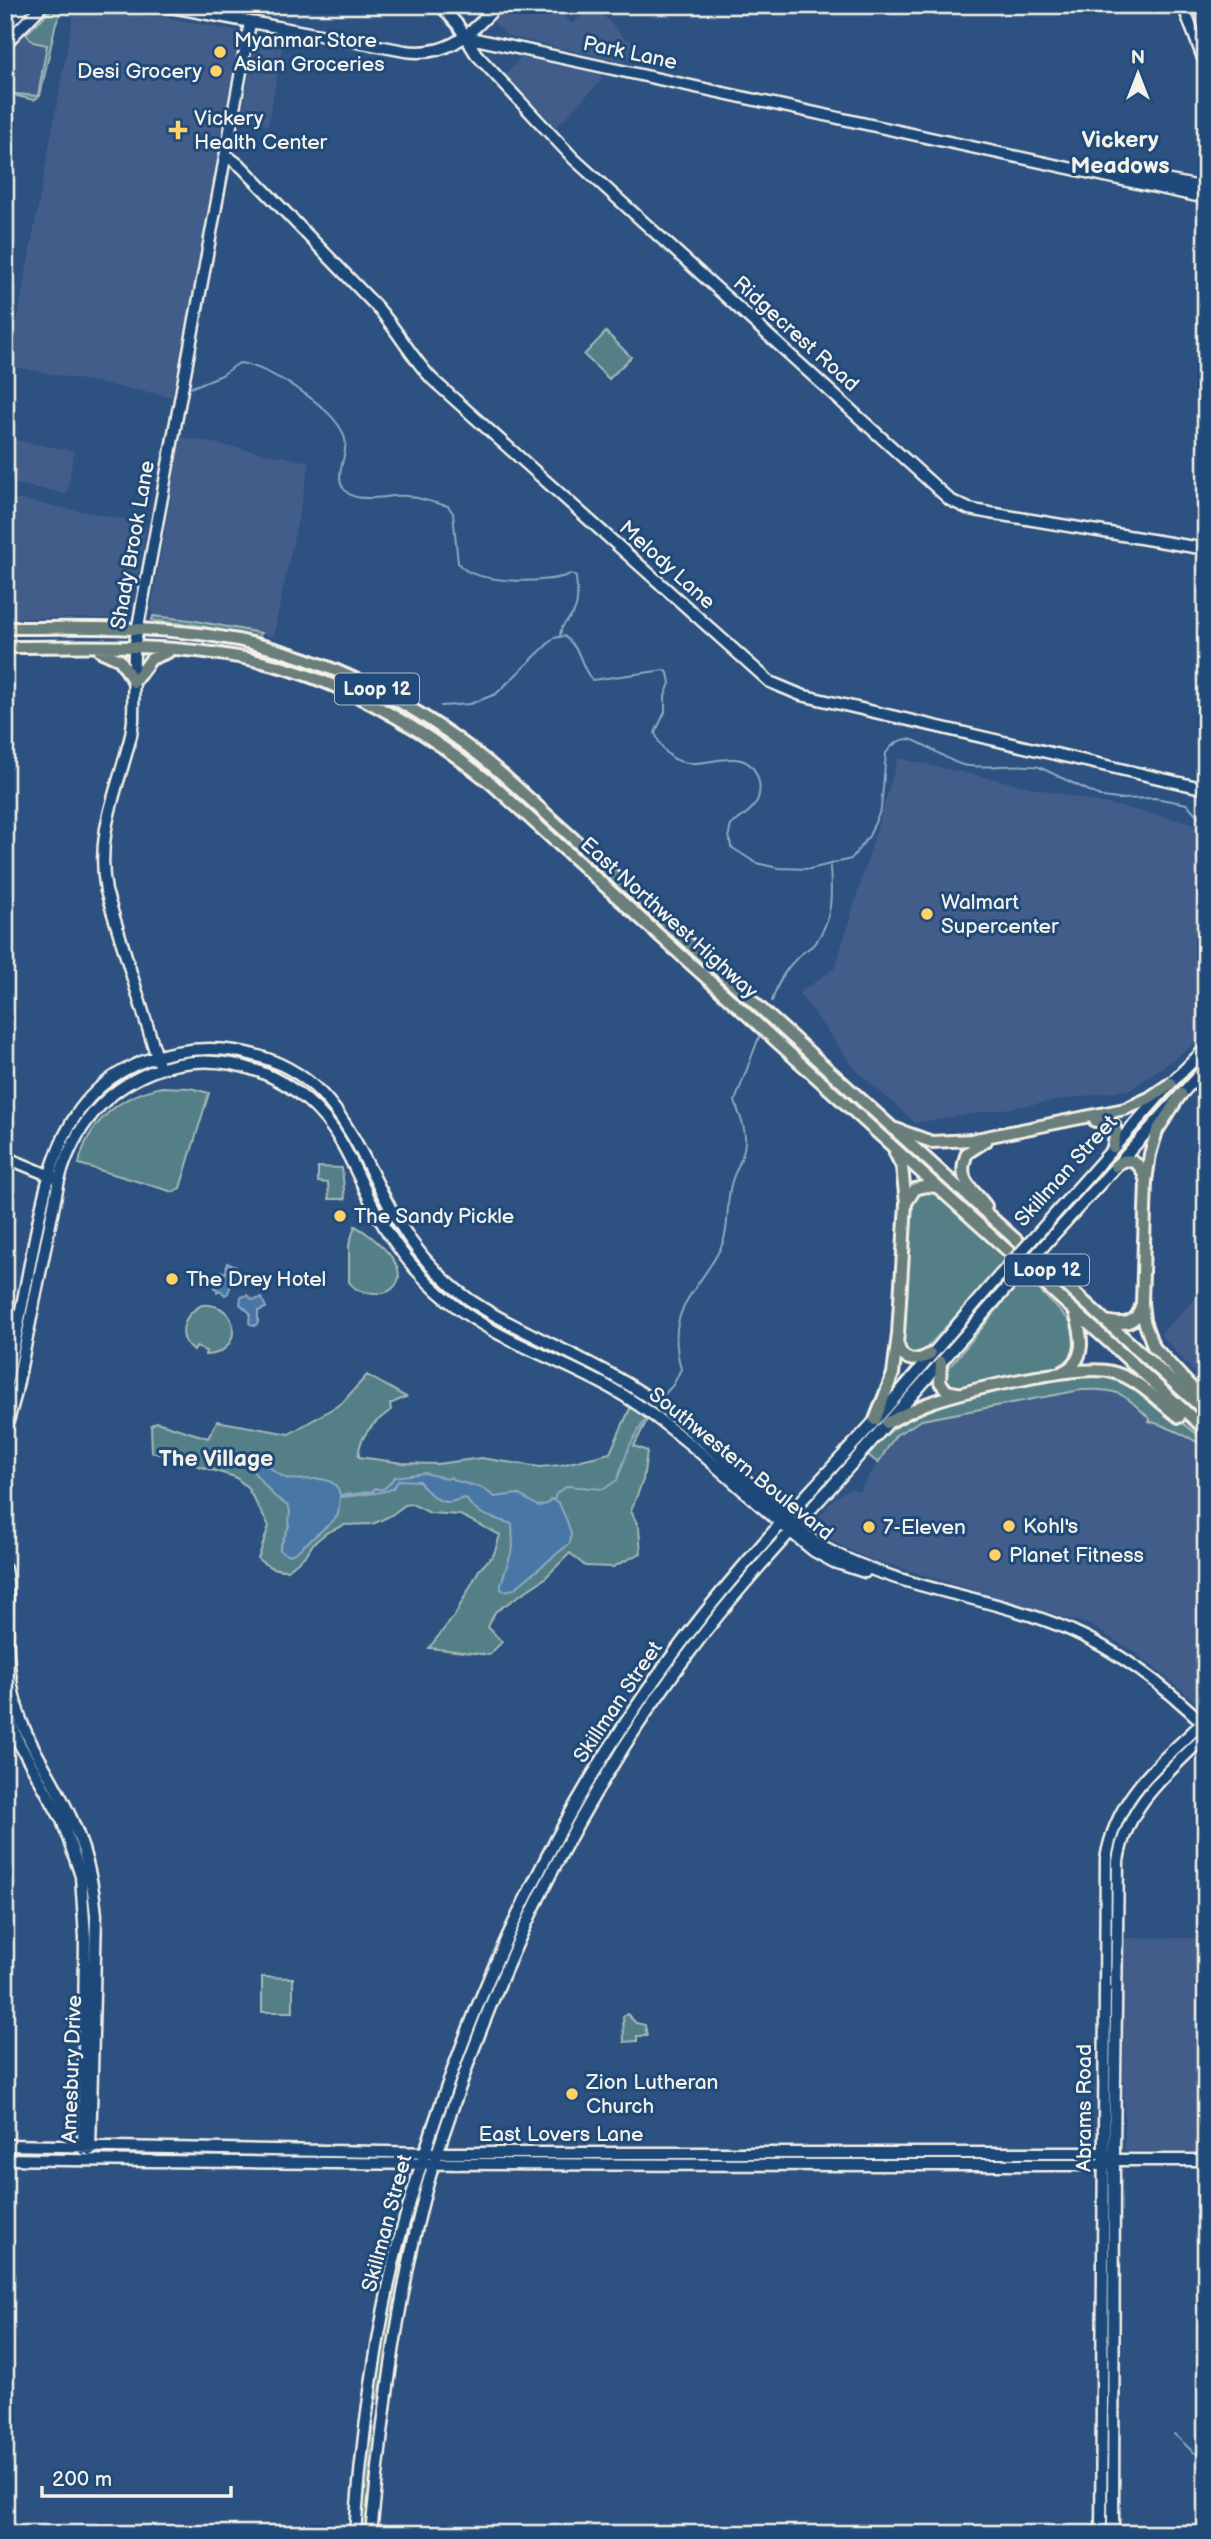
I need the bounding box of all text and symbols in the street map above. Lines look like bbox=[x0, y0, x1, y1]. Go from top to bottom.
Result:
place label: Myanmar Store Asian Groceries bbox=[234, 28, 385, 77]
street label: Park Lane bbox=[581, 31, 679, 75]
north arrow bbox=[1102, 38, 1172, 108]
marker: Myanmar Store Asian Groceries bbox=[212, 44, 228, 60]
text: N bbox=[1131, 47, 1145, 70]
place label: Desi Grocery bbox=[77, 59, 202, 84]
marker: Desi Grocery bbox=[208, 63, 224, 79]
place label: Vickery Health Center bbox=[194, 106, 328, 155]
marker: Vickery Health Center bbox=[168, 120, 188, 140]
district label: Vickery Meadows bbox=[1070, 126, 1170, 180]
street label: Ridgecrest Road bbox=[728, 271, 864, 397]
street label: Shady Brook Lane bbox=[106, 459, 160, 631]
street label: Melody Lane bbox=[614, 515, 720, 615]
road number: Loop 12 bbox=[335, 674, 419, 704]
street label: East Northwest Highway bbox=[575, 832, 763, 1004]
place label: Walmart Supercenter bbox=[941, 890, 1059, 939]
marker: Walmart Supercenter bbox=[919, 906, 935, 922]
street label: Skillman Street bbox=[1009, 1110, 1123, 1232]
place label: The Sandy Pickle bbox=[354, 1204, 514, 1229]
marker: The Sandy Pickle bbox=[332, 1208, 348, 1224]
road number: Loop 12 bbox=[1005, 1254, 1089, 1286]
place label: The Drey Hotel bbox=[186, 1267, 326, 1292]
marker: The Drey Hotel bbox=[164, 1271, 180, 1287]
street label: Southwestern Boulevard bbox=[644, 1382, 838, 1546]
district label: The Village bbox=[159, 1445, 273, 1473]
place label: Kohl's bbox=[1023, 1514, 1078, 1539]
place label: 7-Eleven bbox=[883, 1515, 966, 1540]
marker: Kohl's bbox=[1001, 1518, 1017, 1534]
marker: 7-Eleven bbox=[861, 1519, 877, 1535]
place label: Planet Fitness bbox=[1009, 1543, 1144, 1568]
marker: Planet Fitness bbox=[987, 1547, 1003, 1563]
street label: Skillman Street bbox=[568, 1636, 668, 1768]
street label: Amesbury Drive bbox=[57, 1995, 87, 2143]
street label: Abrams Road bbox=[1072, 2044, 1097, 2172]
place label: Zion Lutheran Church bbox=[585, 2070, 718, 2119]
marker: Zion Lutheran Church bbox=[564, 2086, 580, 2102]
street label: East Lovers Lane bbox=[478, 2122, 644, 2147]
street label: Skillman Street bbox=[357, 2151, 417, 2294]
scale bar bbox=[42, 2455, 231, 2499]
text: 200 m bbox=[52, 2467, 112, 2492]

